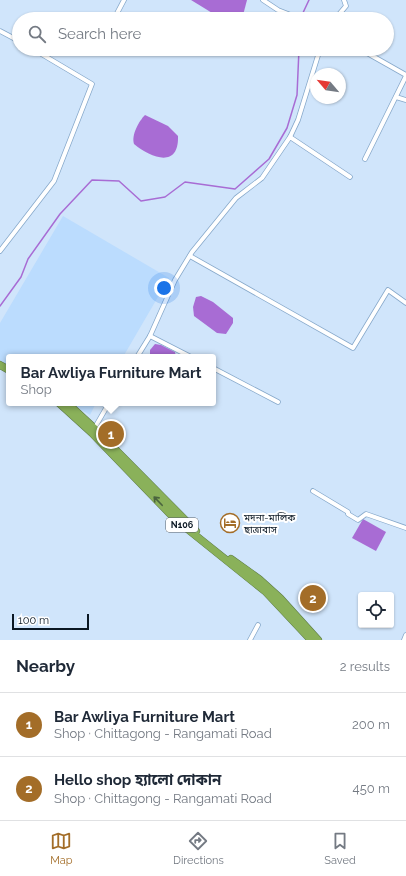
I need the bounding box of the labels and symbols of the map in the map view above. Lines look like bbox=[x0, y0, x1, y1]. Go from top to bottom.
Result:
north arrow bbox=[310, 68, 346, 104]
your location bbox=[154, 278, 174, 298]
pin: 1 bbox=[98, 419, 124, 449]
one-way arrow bbox=[153, 496, 163, 506]
hotel icon: মদনা-মালিক ছাত্রাবাস bbox=[219, 512, 241, 534]
place label: মদনা-মালিক ছাত্রাবাস bbox=[243, 512, 296, 535]
road number: N106 bbox=[166, 518, 198, 532]
pin: 2 bbox=[300, 583, 326, 613]
scale bar bbox=[12, 612, 89, 631]

